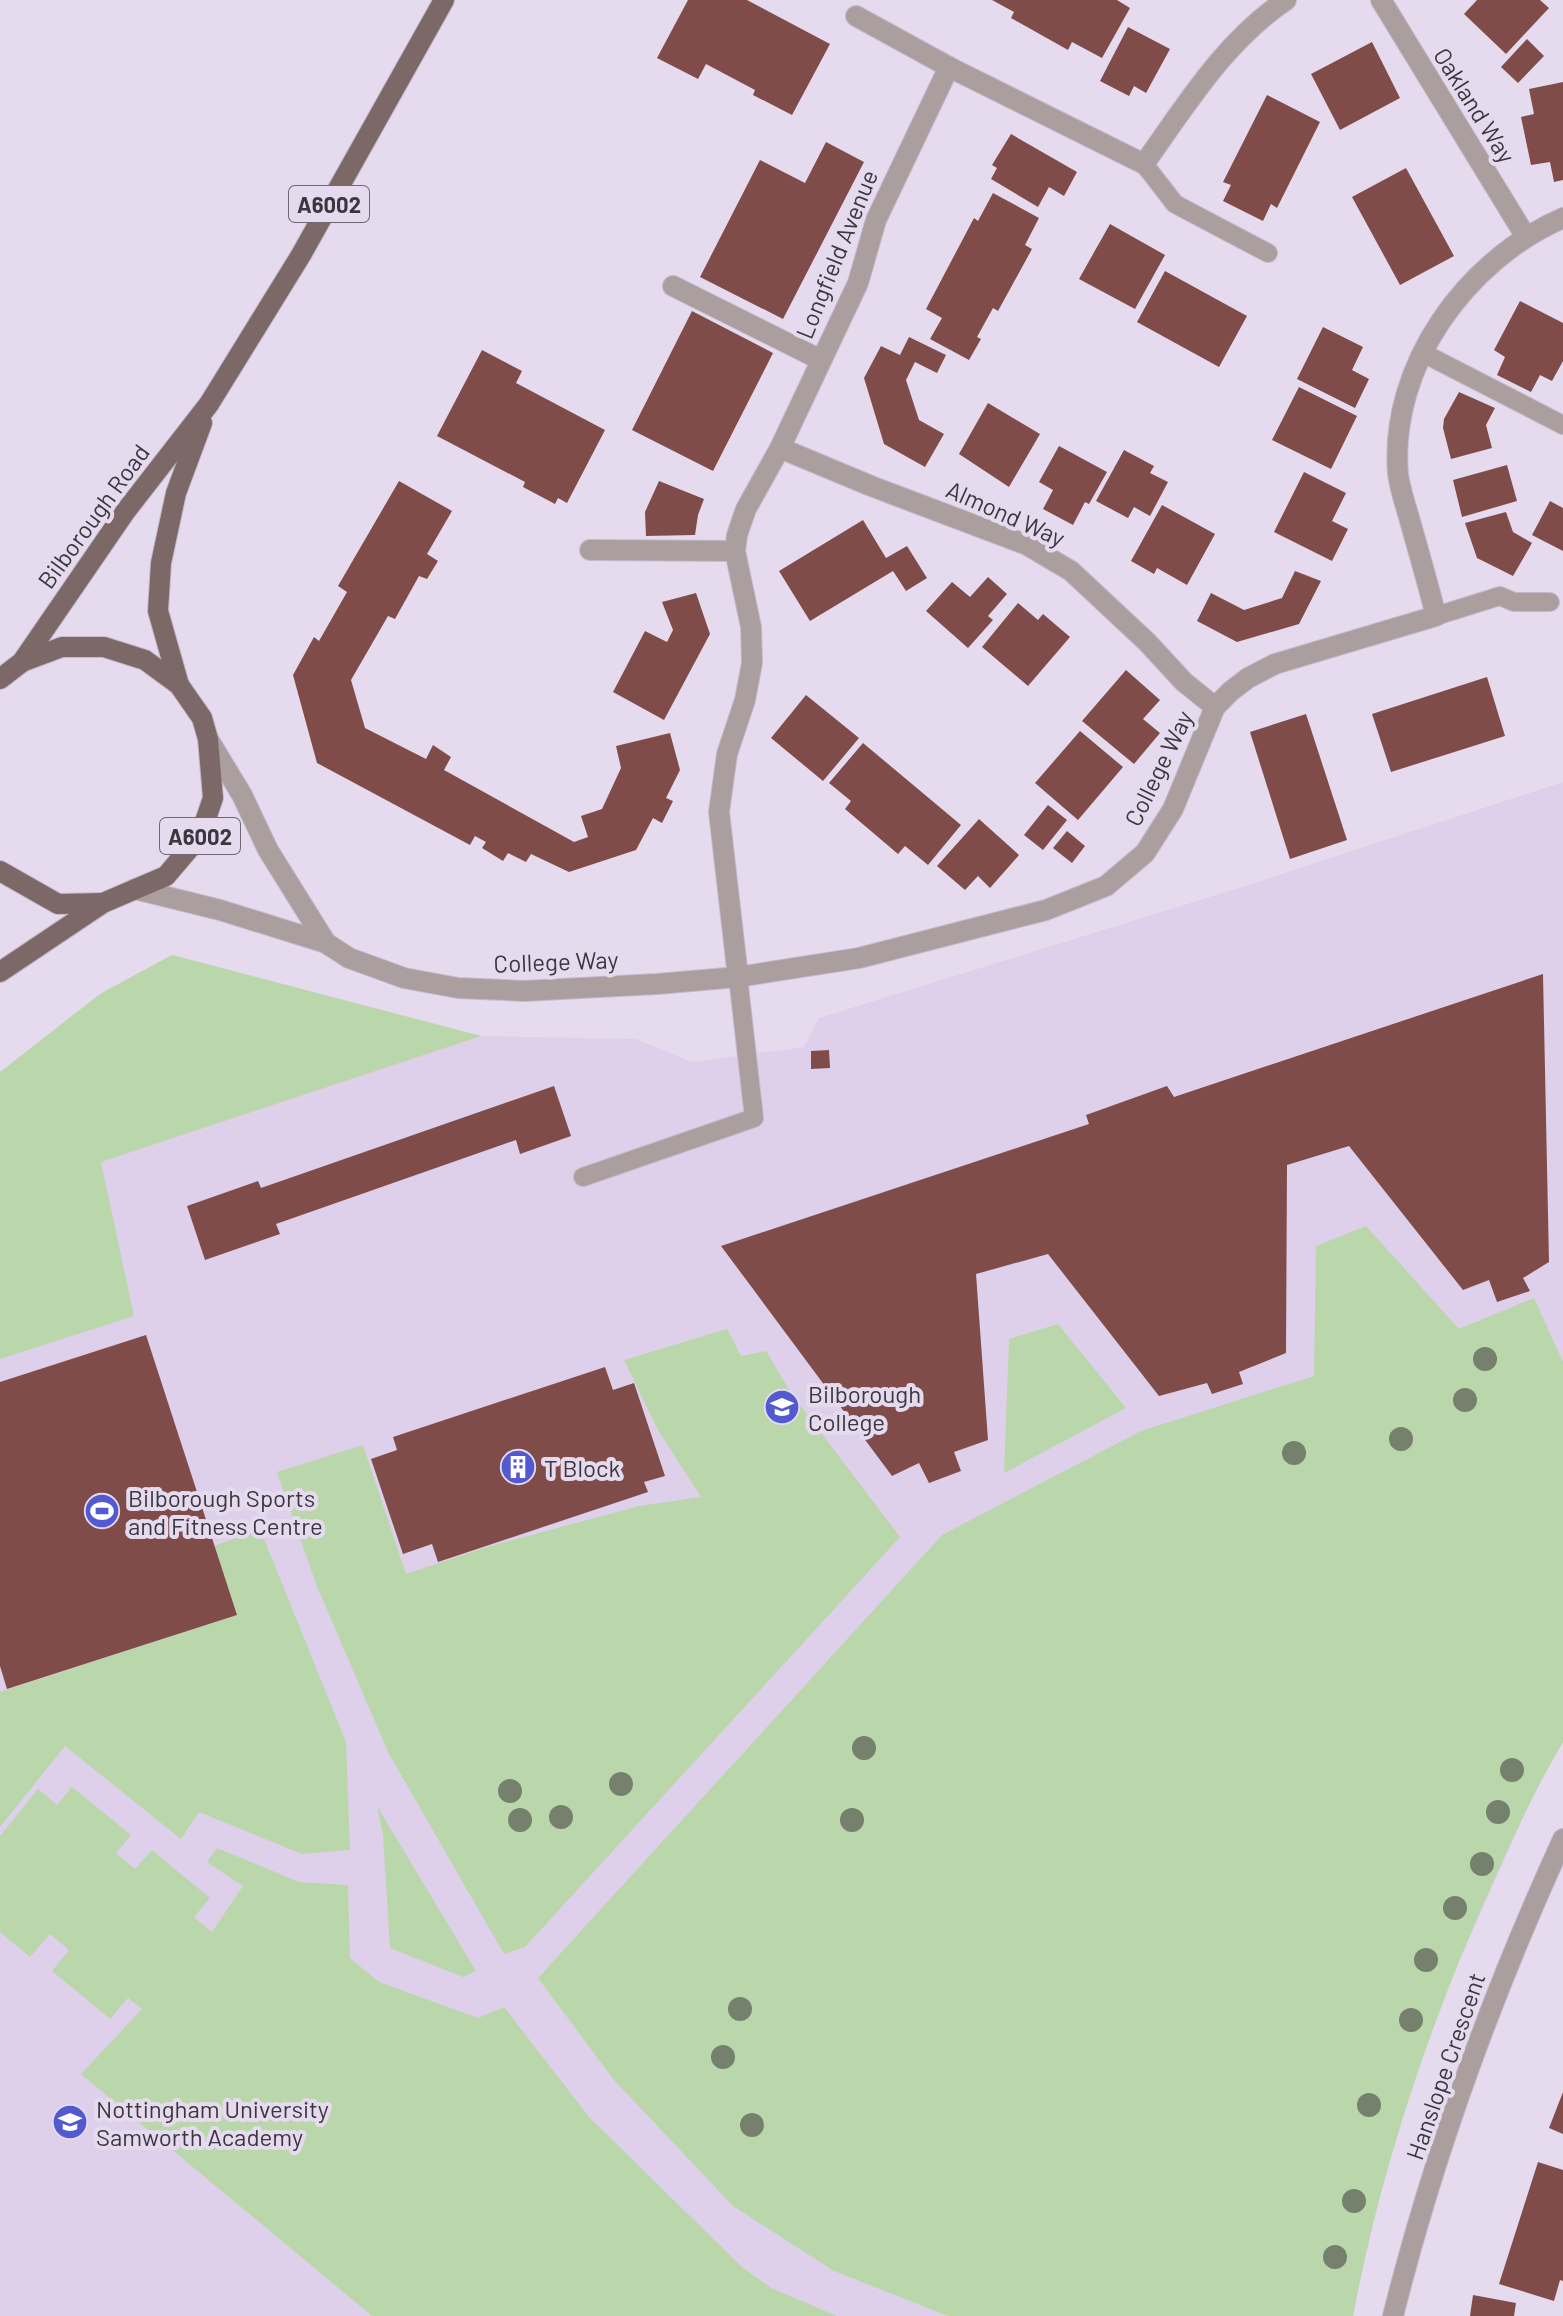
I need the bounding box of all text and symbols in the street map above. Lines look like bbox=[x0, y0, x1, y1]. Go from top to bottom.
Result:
street label: Oakland Way bbox=[1428, 42, 1522, 168]
street label: Longfield Avenue bbox=[789, 165, 883, 343]
road number: A6002 bbox=[289, 186, 369, 222]
street label: Bilborough Road bbox=[31, 438, 155, 594]
street label: Almond Way bbox=[942, 474, 1070, 552]
street label: College Way bbox=[1118, 705, 1198, 831]
road number: A6002 bbox=[160, 818, 240, 854]
street label: College Way bbox=[493, 944, 619, 978]
place label: Bilborough College bbox=[808, 1379, 921, 1436]
school or university icon: Bilborough College bbox=[763, 1388, 801, 1426]
building icon: T Block bbox=[499, 1448, 537, 1486]
place label: T Block bbox=[544, 1453, 621, 1482]
place label: Bilborough Sports and Fitness Centre bbox=[128, 1483, 323, 1540]
sports icon: Bilborough Sports and Fitness Centre bbox=[83, 1492, 121, 1530]
street label: Hanslope Crescent bbox=[1399, 1969, 1491, 2163]
place label: Nottingham University Samworth Academy bbox=[96, 2094, 329, 2151]
school or university icon: Nottingham University Samworth Academy bbox=[51, 2103, 89, 2141]

